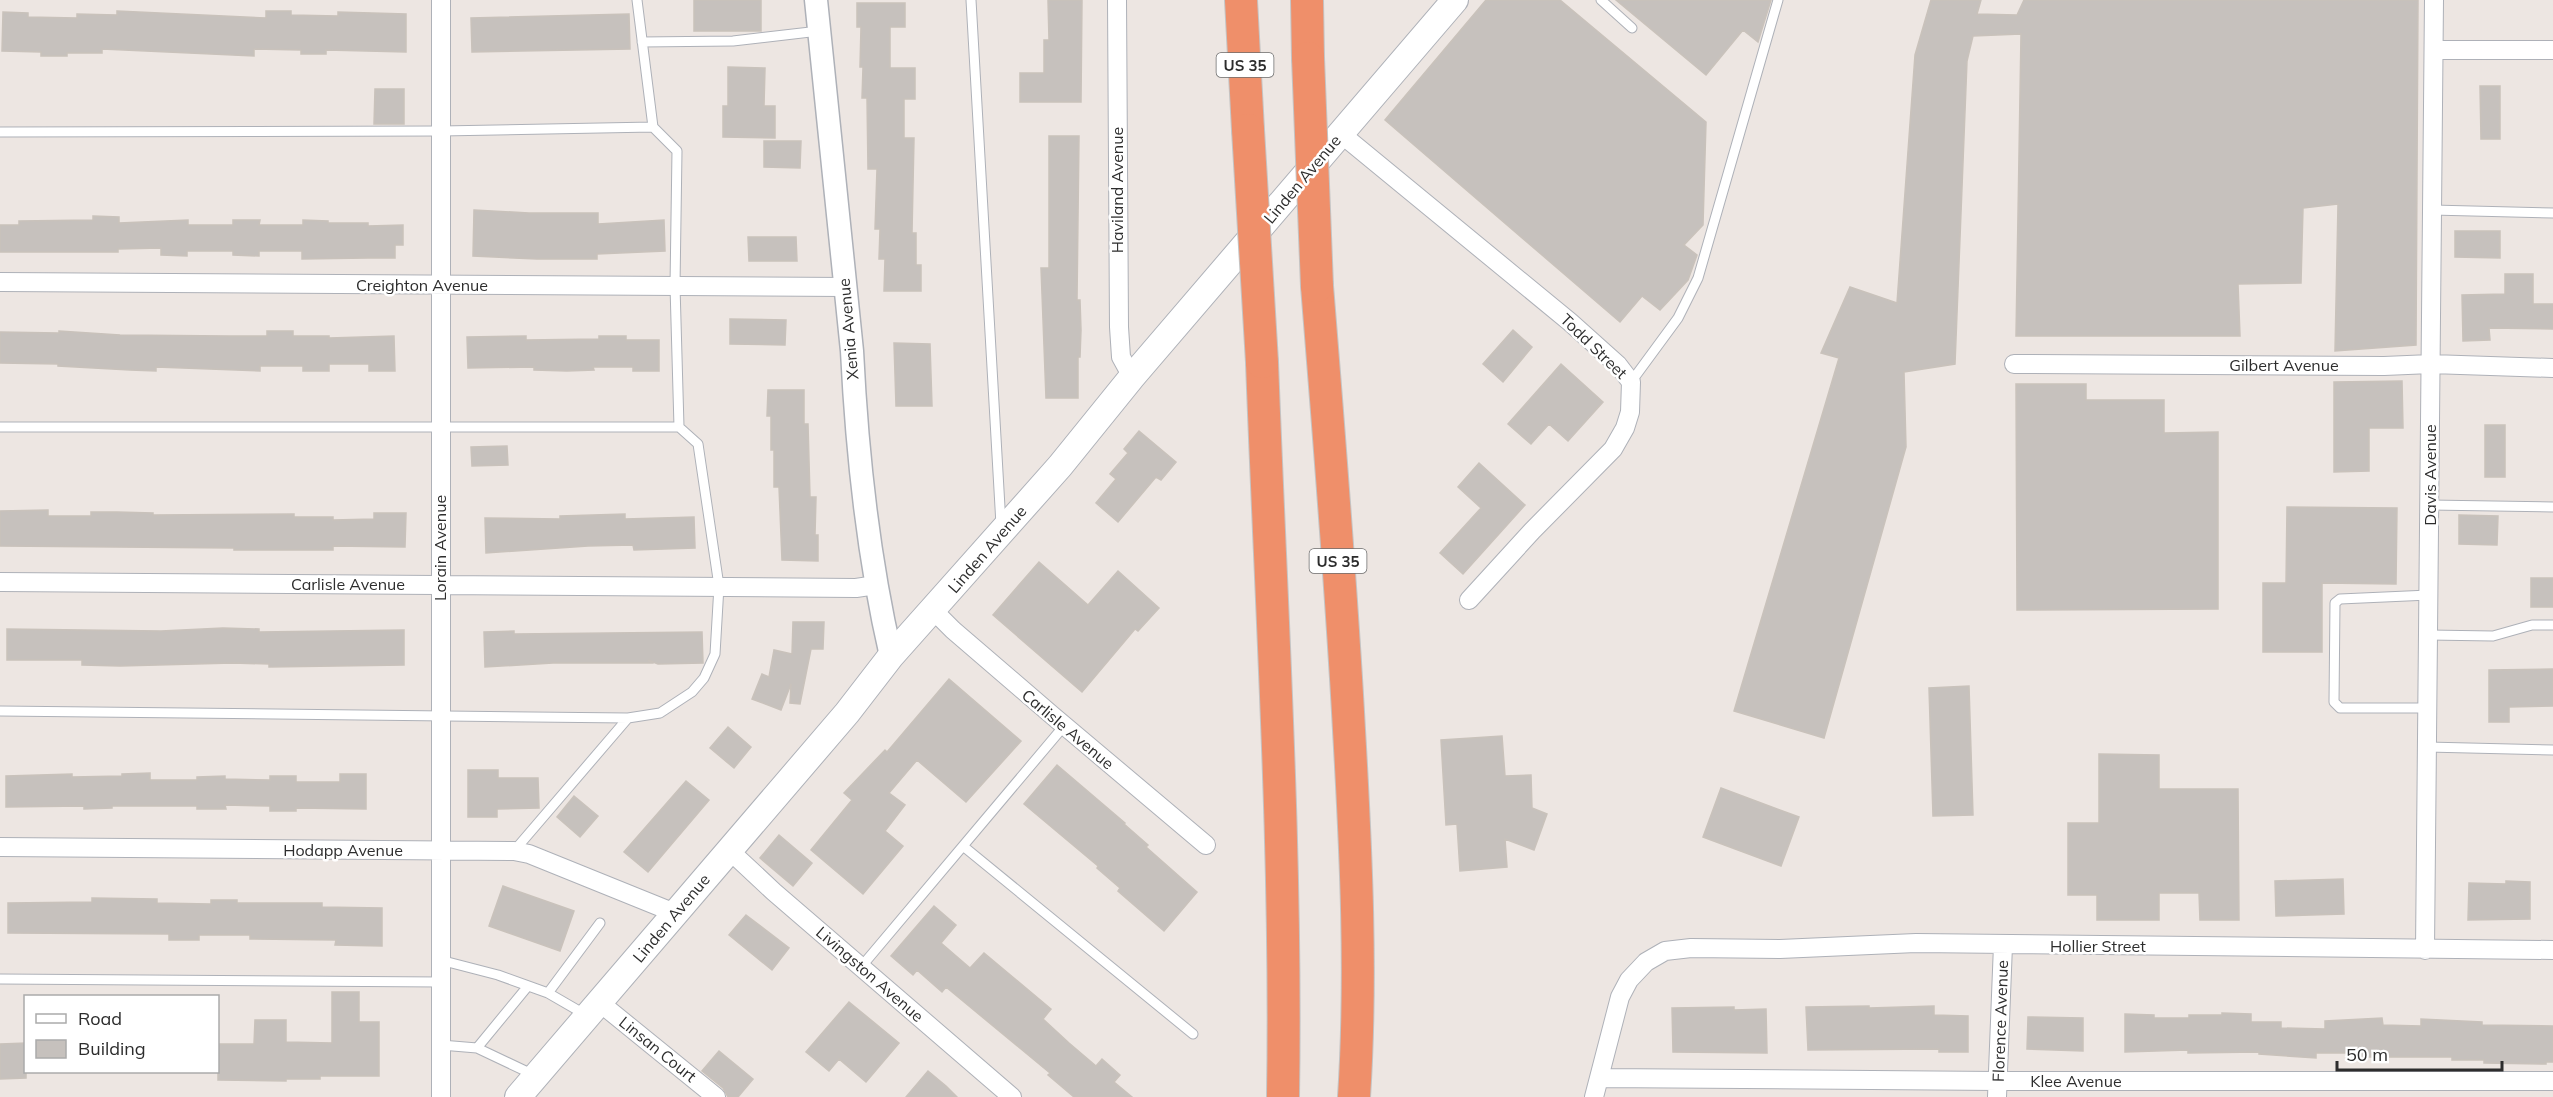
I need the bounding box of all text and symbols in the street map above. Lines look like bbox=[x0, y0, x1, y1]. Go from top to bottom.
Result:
road number: US 35 bbox=[1216, 53, 1274, 77]
street label: Haviland Avenue bbox=[1107, 127, 1127, 253]
street label: Linden Avenue bbox=[1259, 131, 1345, 227]
street label: Creighton Avenue bbox=[356, 275, 488, 295]
street label: Xenia Avenue bbox=[834, 277, 862, 381]
street label: Todd Street bbox=[1556, 309, 1632, 383]
street label: Gilbert Avenue bbox=[2229, 355, 2339, 375]
street label: Davis Avenue bbox=[2420, 424, 2440, 526]
street label: Lorain Avenue bbox=[430, 495, 450, 601]
street label: Linden Avenue bbox=[944, 501, 1030, 597]
road number: US 35 bbox=[1310, 549, 1366, 573]
street label: Carlisle Avenue bbox=[291, 574, 405, 594]
street label: Carlisle Avenue bbox=[1018, 685, 1118, 773]
street label: Hodapp Avenue bbox=[283, 840, 403, 860]
street label: Linden Avenue bbox=[628, 870, 714, 966]
street label: Livingston Avenue bbox=[812, 922, 928, 1026]
street label: Hollier Street bbox=[2050, 936, 2146, 956]
street label: Florence Avenue bbox=[1988, 960, 2012, 1082]
legend bbox=[24, 995, 219, 1073]
text: Road bbox=[78, 1007, 122, 1030]
street label: Linsan Court bbox=[615, 1012, 701, 1086]
scale bar bbox=[2337, 1034, 2502, 1072]
text: Building bbox=[78, 1037, 146, 1060]
text: 50 m bbox=[2346, 1043, 2388, 1066]
street label: Klee Avenue bbox=[2030, 1071, 2122, 1091]

